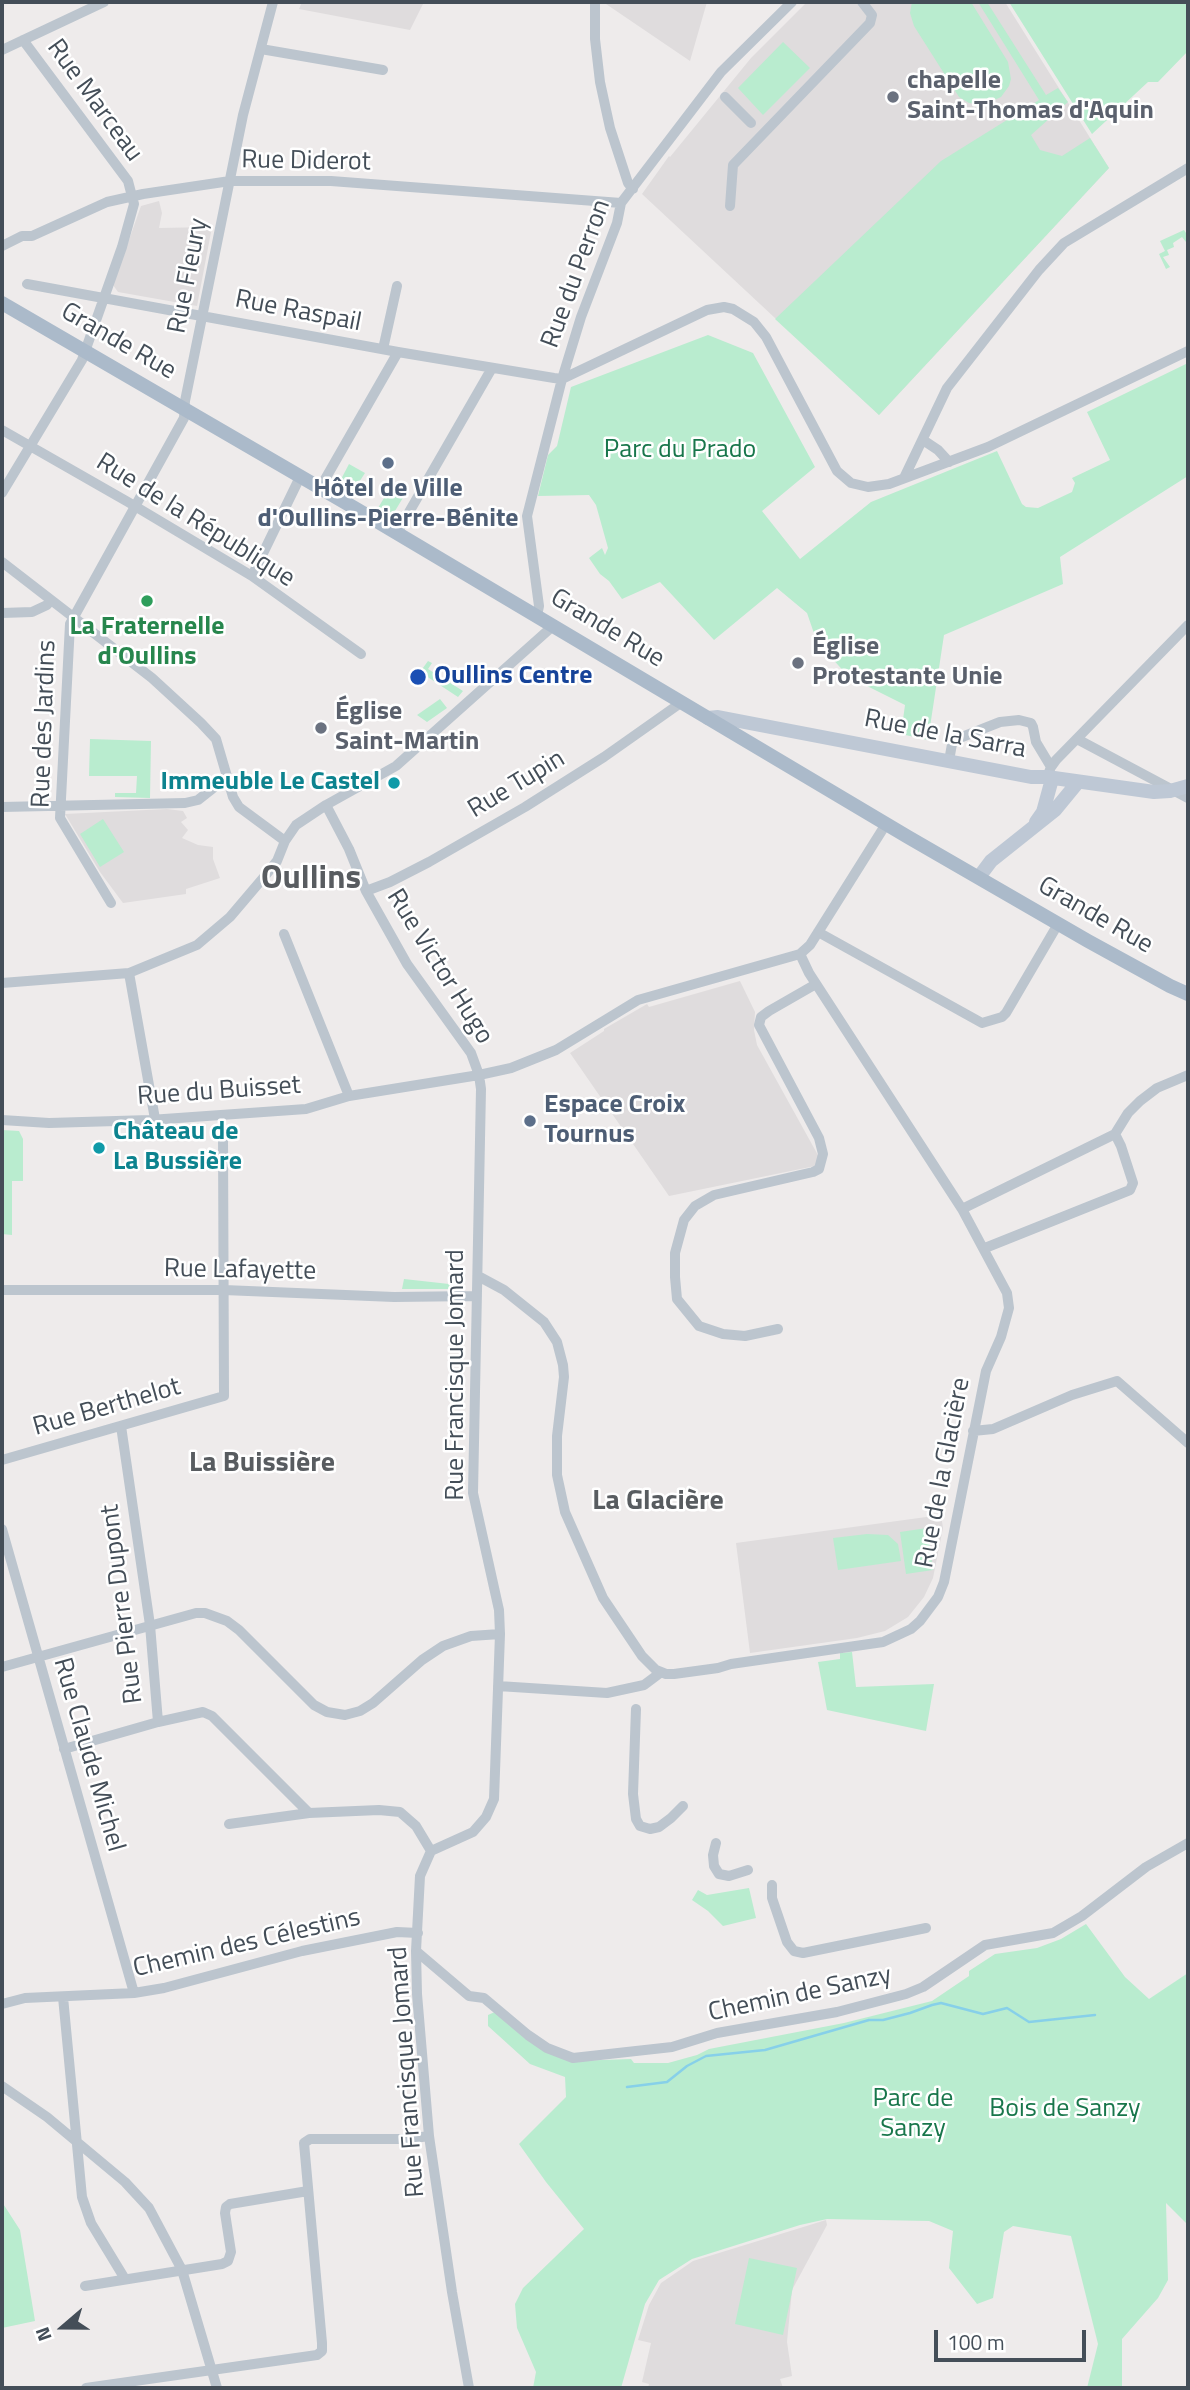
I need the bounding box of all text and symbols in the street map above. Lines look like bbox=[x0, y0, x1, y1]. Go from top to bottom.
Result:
street label: Rue Marceau bbox=[39, 34, 149, 168]
place label: chapelle Saint-Thomas d'Aquin bbox=[907, 66, 1154, 128]
marker: chapelle Saint-Thomas d'Aquin bbox=[885, 89, 901, 105]
street label: Rue Diderot bbox=[241, 145, 371, 179]
street label: Rue du Perron bbox=[536, 195, 618, 353]
street label: Rue Fleury bbox=[163, 216, 215, 336]
street label: Rue Raspail bbox=[232, 284, 364, 340]
street label: Grande Rue bbox=[55, 297, 181, 387]
park label: Parc du Prado bbox=[604, 435, 756, 467]
street label: Rue de la République bbox=[90, 447, 300, 595]
marker: Hôtel de Ville d'Oullins-Pierre-Bénite bbox=[380, 455, 396, 471]
place label: Hôtel de Ville d'Oullins-Pierre-Bénite bbox=[257, 474, 519, 536]
street label: Grande Rue bbox=[544, 583, 670, 675]
marker: La Fraternelle d'Oullins bbox=[139, 593, 155, 609]
place label: La Fraternelle d'Oullins bbox=[70, 612, 224, 674]
place label: Église Protestante Unie bbox=[812, 632, 1003, 694]
street label: Rue des Jardins bbox=[26, 640, 64, 808]
marker: Église Protestante Unie bbox=[790, 655, 806, 671]
place label: Oullins Centre bbox=[434, 661, 592, 693]
marker: Oullins Centre bbox=[408, 667, 428, 687]
place label: Église Saint-Martin bbox=[335, 697, 479, 758]
street label: Rue de la Sarra bbox=[861, 704, 1029, 766]
marker: Église Saint-Martin bbox=[313, 720, 329, 736]
street label: Rue Tupin bbox=[463, 744, 571, 826]
place label: Immeuble Le Castel bbox=[160, 767, 380, 799]
marker: Immeuble Le Castel bbox=[386, 775, 402, 791]
district label: Oullins bbox=[261, 860, 361, 900]
street label: Grande Rue bbox=[1032, 871, 1158, 961]
street label: Rue Victor Hugo bbox=[379, 884, 499, 1050]
street label: Rue du Buisset bbox=[136, 1071, 302, 1113]
place label: Espace Croix Tournus bbox=[544, 1090, 685, 1152]
marker: Espace Croix Tournus bbox=[522, 1113, 538, 1129]
place label: Château de La Bussière bbox=[113, 1117, 242, 1178]
marker: Château de La Bussière bbox=[91, 1140, 107, 1156]
street label: Rue Francisque Jomard bbox=[441, 1249, 473, 1501]
street label: Rue Lafayette bbox=[164, 1254, 316, 1288]
street label: Rue Berthelot bbox=[30, 1372, 184, 1444]
street label: Rue de la Glacière bbox=[910, 1375, 978, 1571]
district label: La Buissière bbox=[189, 1447, 335, 1481]
district label: La Glacière bbox=[592, 1485, 724, 1519]
street label: Rue Pierre Dupont bbox=[95, 1503, 151, 1705]
street label: Rue Claude Michel bbox=[45, 1655, 131, 1855]
street label: Chemin des Célestins bbox=[130, 1903, 364, 1985]
street label: Rue Francisque Jomard bbox=[384, 1945, 432, 2199]
street label: Chemin de Sanzy bbox=[706, 1960, 894, 2030]
park label: Parc de Sanzy bbox=[873, 2084, 953, 2146]
park label: Bois de Sanzy bbox=[989, 2094, 1141, 2126]
north arrow bbox=[28, 2292, 98, 2362]
scale bar bbox=[938, 2316, 1090, 2360]
text: N bbox=[27, 2323, 59, 2346]
text: 100 m bbox=[947, 2326, 1004, 2358]

